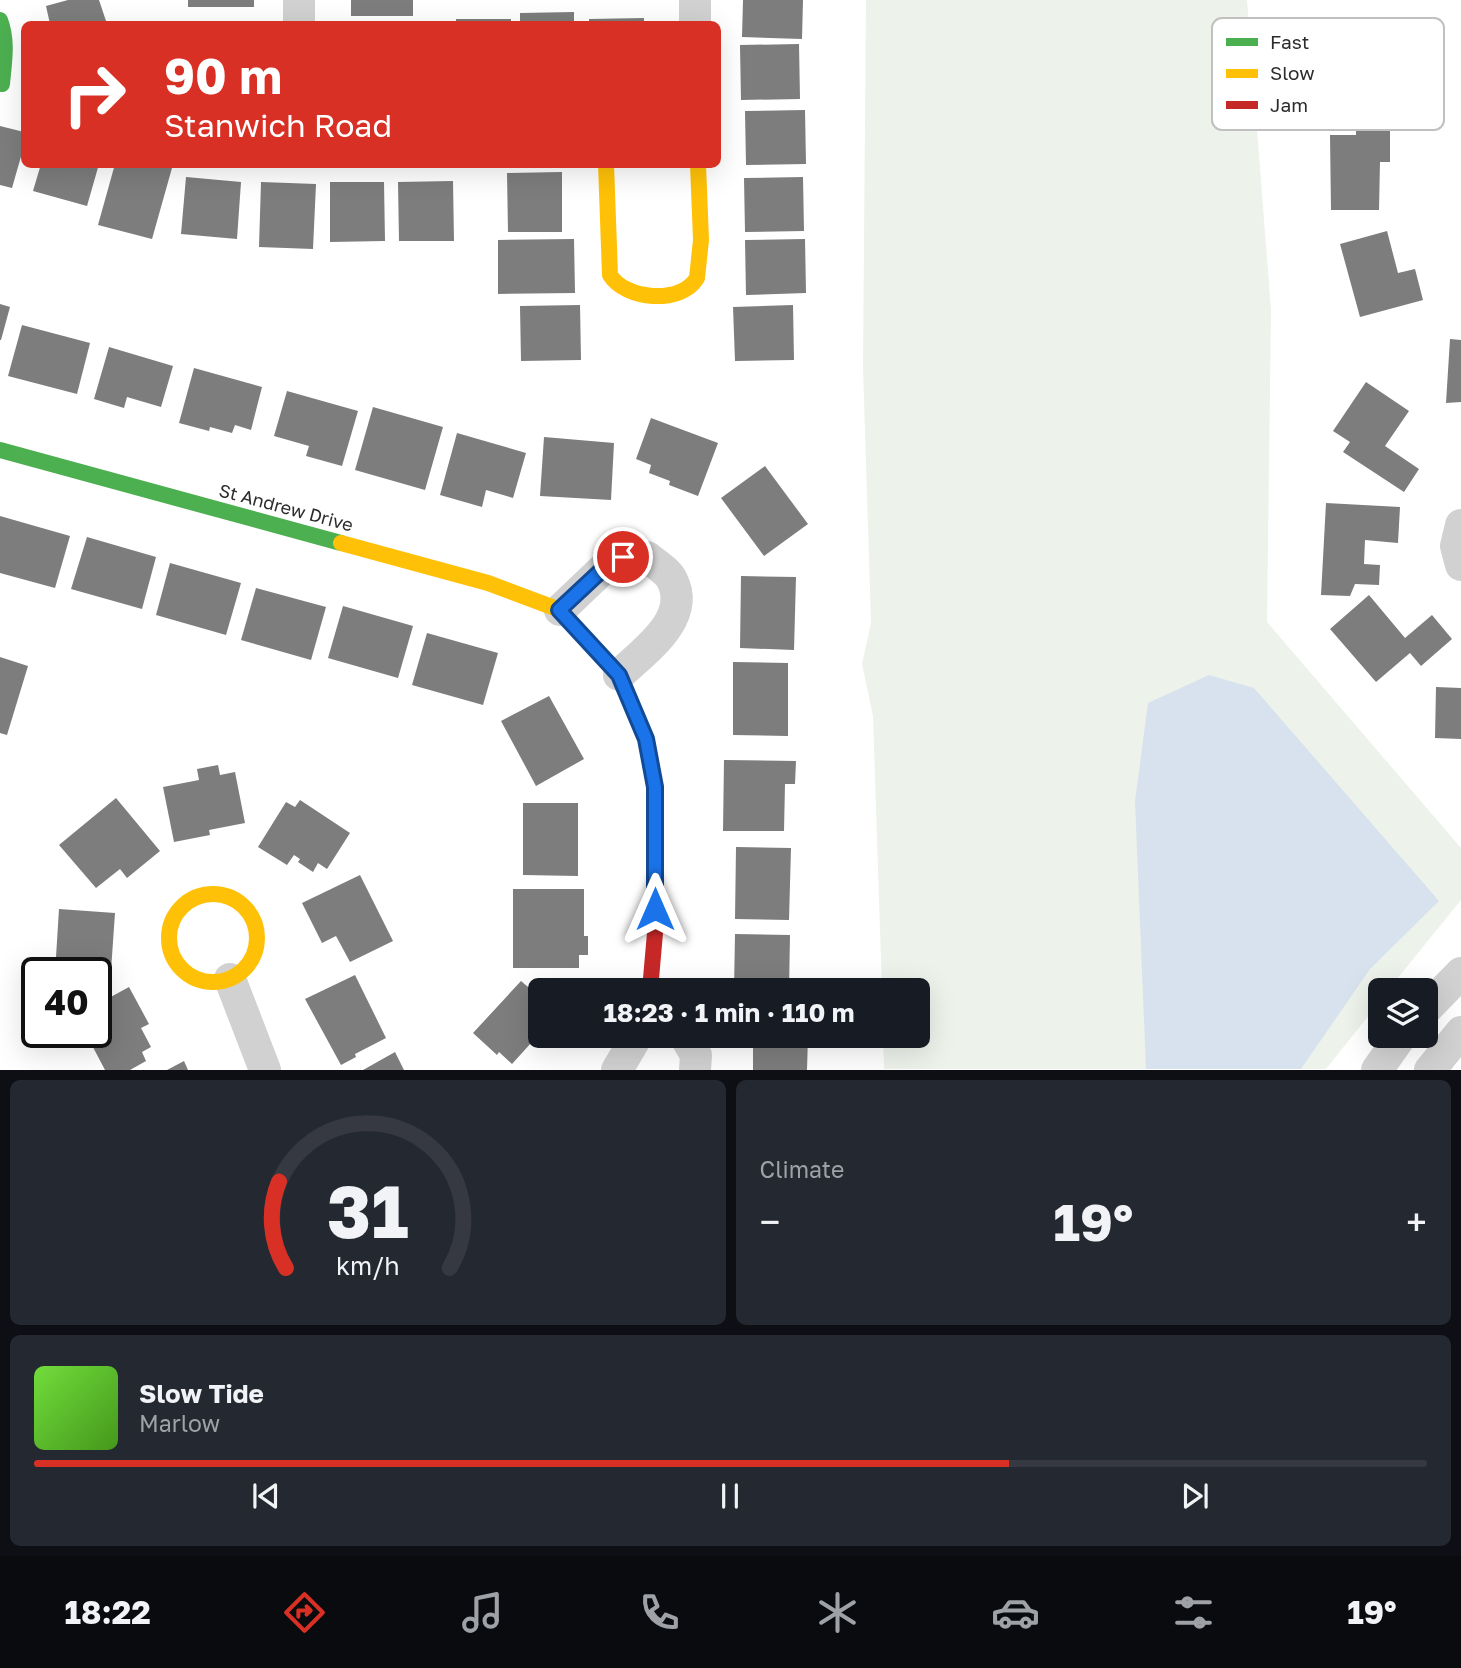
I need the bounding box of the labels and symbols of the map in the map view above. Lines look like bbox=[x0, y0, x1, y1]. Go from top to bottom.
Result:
legend bbox=[1212, 18, 1444, 130]
text: Fast bbox=[1270, 30, 1309, 53]
text: Slow bbox=[1270, 61, 1315, 84]
text: Jam bbox=[1270, 93, 1308, 116]
street label: St Andrew Drive bbox=[217, 479, 356, 535]
pin bbox=[593, 527, 653, 587]
position arrow bbox=[618, 872, 692, 946]
speed limit sign: 40 bbox=[21, 957, 112, 1048]

